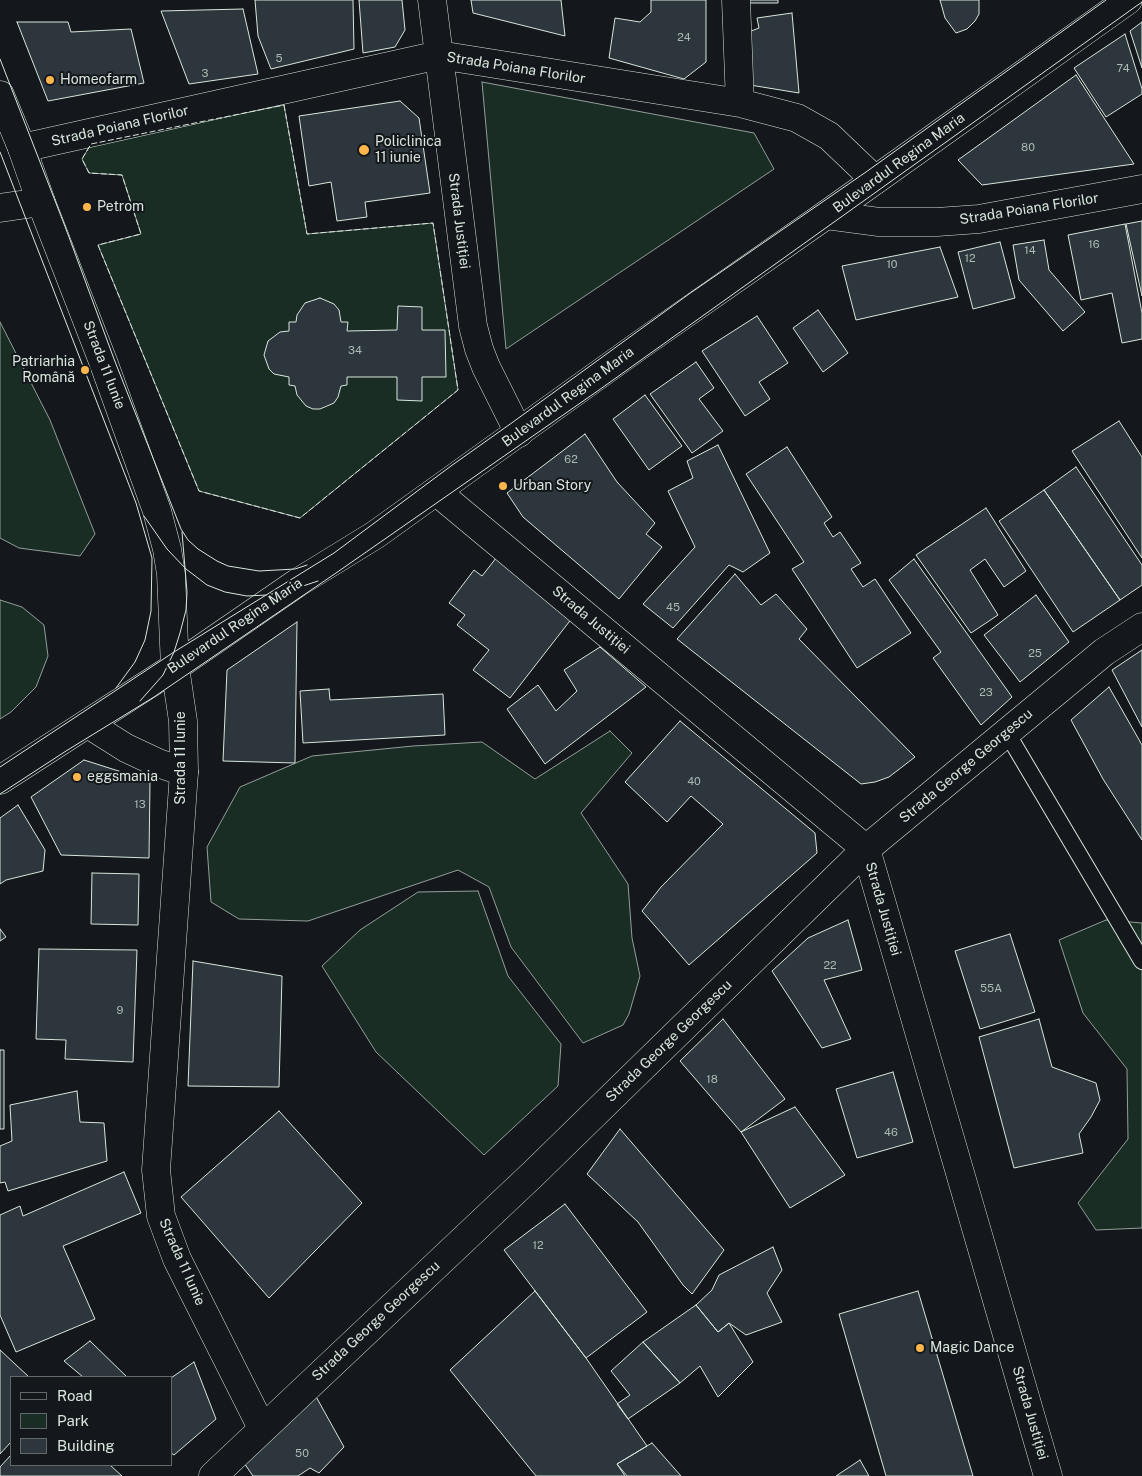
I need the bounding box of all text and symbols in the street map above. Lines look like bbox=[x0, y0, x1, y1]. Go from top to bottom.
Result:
house number: 24 bbox=[677, 31, 691, 45]
street label: Strada Poiana Florilor bbox=[445, 49, 587, 87]
house number: 5 bbox=[275, 52, 283, 66]
house number: 74 bbox=[1116, 62, 1130, 76]
house number: 3 bbox=[202, 67, 208, 81]
place label: Homeofarm bbox=[60, 72, 137, 88]
marker: Homeofarm bbox=[44, 74, 56, 86]
street label: Strada Poiana Florilor bbox=[50, 102, 190, 150]
street label: Bulevardul Regina Maria bbox=[830, 110, 968, 216]
place label: Policlinica 11 iunie bbox=[375, 134, 441, 166]
house number: 80 bbox=[1021, 141, 1035, 155]
marker: Policlinica 11 iunie bbox=[357, 143, 371, 157]
street label: Strada Justiției bbox=[445, 172, 473, 270]
street label: Strada Poiana Florilor bbox=[958, 190, 1100, 228]
place label: Petrom bbox=[97, 199, 144, 215]
marker: Petrom bbox=[81, 201, 93, 213]
house number: 16 bbox=[1088, 238, 1100, 252]
house number: 14 bbox=[1024, 244, 1036, 258]
house number: 12 bbox=[964, 252, 976, 266]
house number: 10 bbox=[886, 258, 898, 272]
street label: Strada 11 Iunie bbox=[79, 318, 129, 412]
house number: 34 bbox=[348, 344, 362, 358]
street label: Bulevardul Regina Maria bbox=[499, 344, 637, 450]
place label: Patriarhia Română bbox=[12, 354, 75, 387]
marker: Patriarhia Română bbox=[79, 364, 91, 376]
house number: 62 bbox=[564, 453, 578, 467]
place label: Urban Story bbox=[513, 478, 591, 494]
marker: Urban Story bbox=[497, 480, 509, 492]
street label: Bulevardul Regina Maria bbox=[164, 575, 306, 677]
street label: Strada Justiției bbox=[549, 582, 633, 658]
house number: 45 bbox=[666, 601, 680, 615]
house number: 25 bbox=[1028, 647, 1042, 661]
house number: 23 bbox=[979, 686, 993, 700]
street label: Strada George Georgescu bbox=[896, 705, 1036, 827]
street label: Strada 11 Iunie bbox=[173, 711, 189, 805]
place label: eggsmania bbox=[87, 769, 158, 785]
marker: eggsmania bbox=[71, 771, 83, 783]
house number: 40 bbox=[687, 775, 701, 789]
house number: 13 bbox=[134, 798, 146, 812]
street label: Strada Justiției bbox=[862, 860, 904, 958]
house number: 22 bbox=[823, 959, 837, 973]
street label: Strada George Georgescu bbox=[602, 976, 736, 1106]
house number: 55A bbox=[980, 982, 1002, 996]
house number: 9 bbox=[117, 1004, 123, 1018]
house number: 18 bbox=[706, 1073, 718, 1087]
house number: 46 bbox=[884, 1126, 898, 1140]
street label: Strada 11 Iunie bbox=[155, 1216, 209, 1308]
house number: 12 bbox=[532, 1239, 544, 1253]
street label: Strada George Georgescu bbox=[309, 1257, 443, 1385]
place label: Magic Dance bbox=[930, 1340, 1014, 1356]
marker: Magic Dance bbox=[914, 1342, 926, 1354]
street label: Strada Justiției bbox=[1009, 1364, 1051, 1462]
legend bbox=[10, 1376, 172, 1466]
text: Road bbox=[57, 1387, 93, 1404]
text: Park bbox=[57, 1412, 89, 1429]
text: Building bbox=[57, 1437, 115, 1454]
house number: 50 bbox=[295, 1447, 309, 1461]

